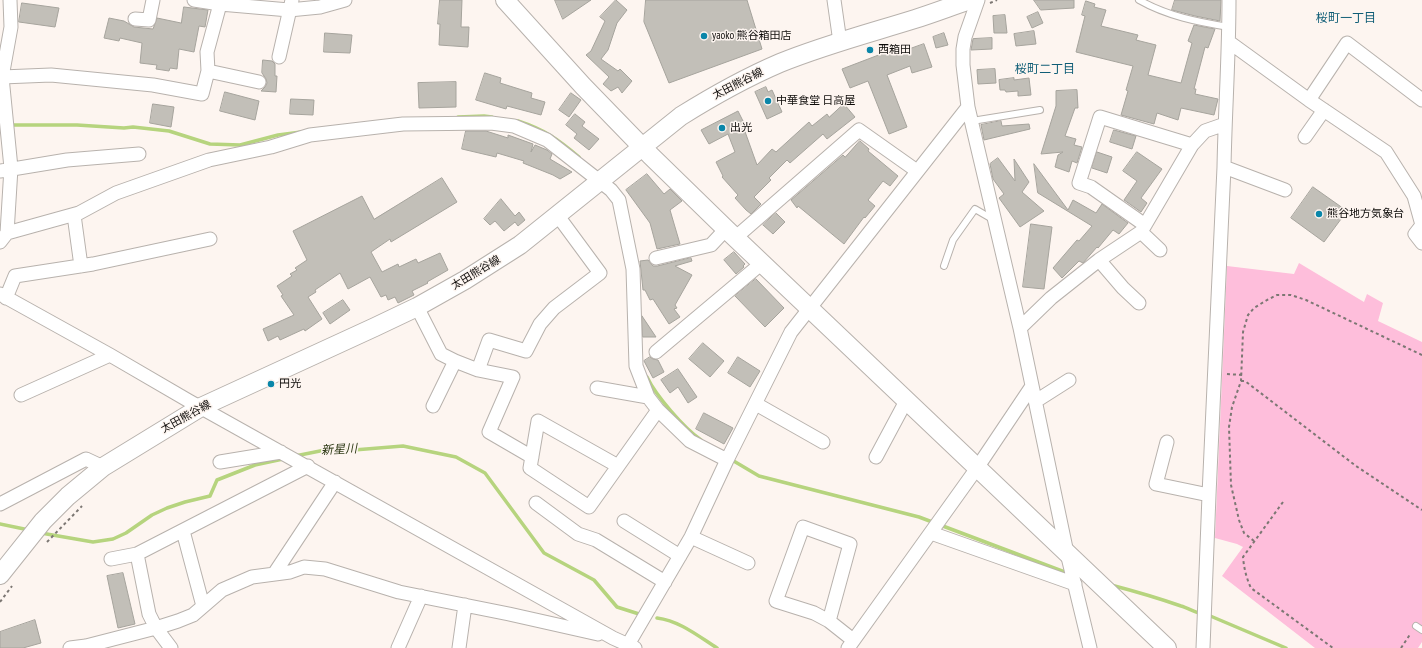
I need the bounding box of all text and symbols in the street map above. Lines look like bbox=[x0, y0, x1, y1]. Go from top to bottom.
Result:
district label: 桜町一丁目 bbox=[1316, 12, 1376, 26]
place label: yaoko 熊谷箱田店 bbox=[712, 29, 792, 43]
marker: yaoko 熊谷箱田店 bbox=[699, 31, 709, 41]
place label: 西箱田 bbox=[878, 43, 911, 57]
marker: 西箱田 bbox=[865, 45, 875, 55]
district label: 桜町二丁目 bbox=[1015, 63, 1075, 77]
street label: 太田熊谷線 bbox=[711, 66, 765, 102]
place label: 中華食堂 日高屋 bbox=[776, 94, 855, 108]
marker: 中華食堂 日高屋 bbox=[763, 96, 773, 106]
place label: 出光 bbox=[730, 121, 752, 135]
marker: 出光 bbox=[717, 123, 727, 133]
place label: 熊谷地方気象台 bbox=[1327, 207, 1404, 221]
marker: 熊谷地方気象台 bbox=[1314, 209, 1324, 219]
street label: 太田熊谷線 bbox=[449, 253, 503, 293]
place label: 円光 bbox=[279, 377, 301, 391]
marker: 円光 bbox=[266, 379, 276, 389]
street label: 太田熊谷線 bbox=[159, 398, 213, 436]
water label: 新星川 bbox=[321, 442, 357, 458]

